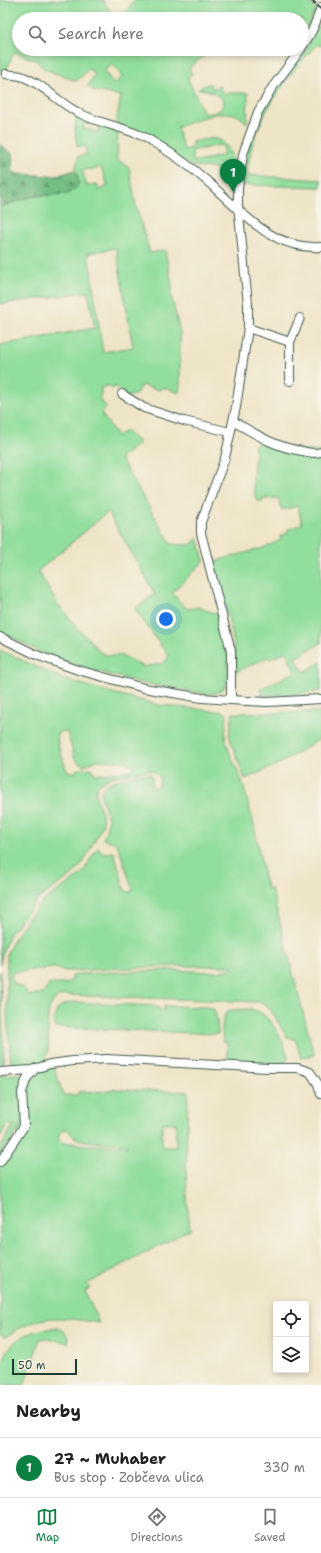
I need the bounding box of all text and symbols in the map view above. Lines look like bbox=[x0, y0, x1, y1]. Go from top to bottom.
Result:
search box bbox=[12, 12, 309, 56]
icon: search bbox=[26, 23, 48, 45]
text: Search here bbox=[58, 24, 144, 44]
pin: 1 bbox=[220, 159, 246, 192]
your location bbox=[156, 609, 176, 629]
map controls bbox=[273, 1301, 309, 1373]
button: locate bbox=[273, 1301, 309, 1337]
button: layers bbox=[273, 1337, 309, 1373]
scale bar bbox=[12, 1357, 77, 1376]
text: 50 m bbox=[18, 1358, 46, 1373]
text: Nearby bbox=[16, 1400, 81, 1422]
text: 27 ~ Muhaber bbox=[54, 1449, 166, 1469]
text: 1 bbox=[26, 1459, 32, 1476]
text: 330 m bbox=[263, 1459, 305, 1476]
text: Bus stop · Zobčeva ulica bbox=[54, 1469, 204, 1486]
tab: Map bbox=[36, 1506, 59, 1545]
tab: Directions bbox=[130, 1506, 183, 1545]
tab: Saved bbox=[254, 1506, 285, 1545]

